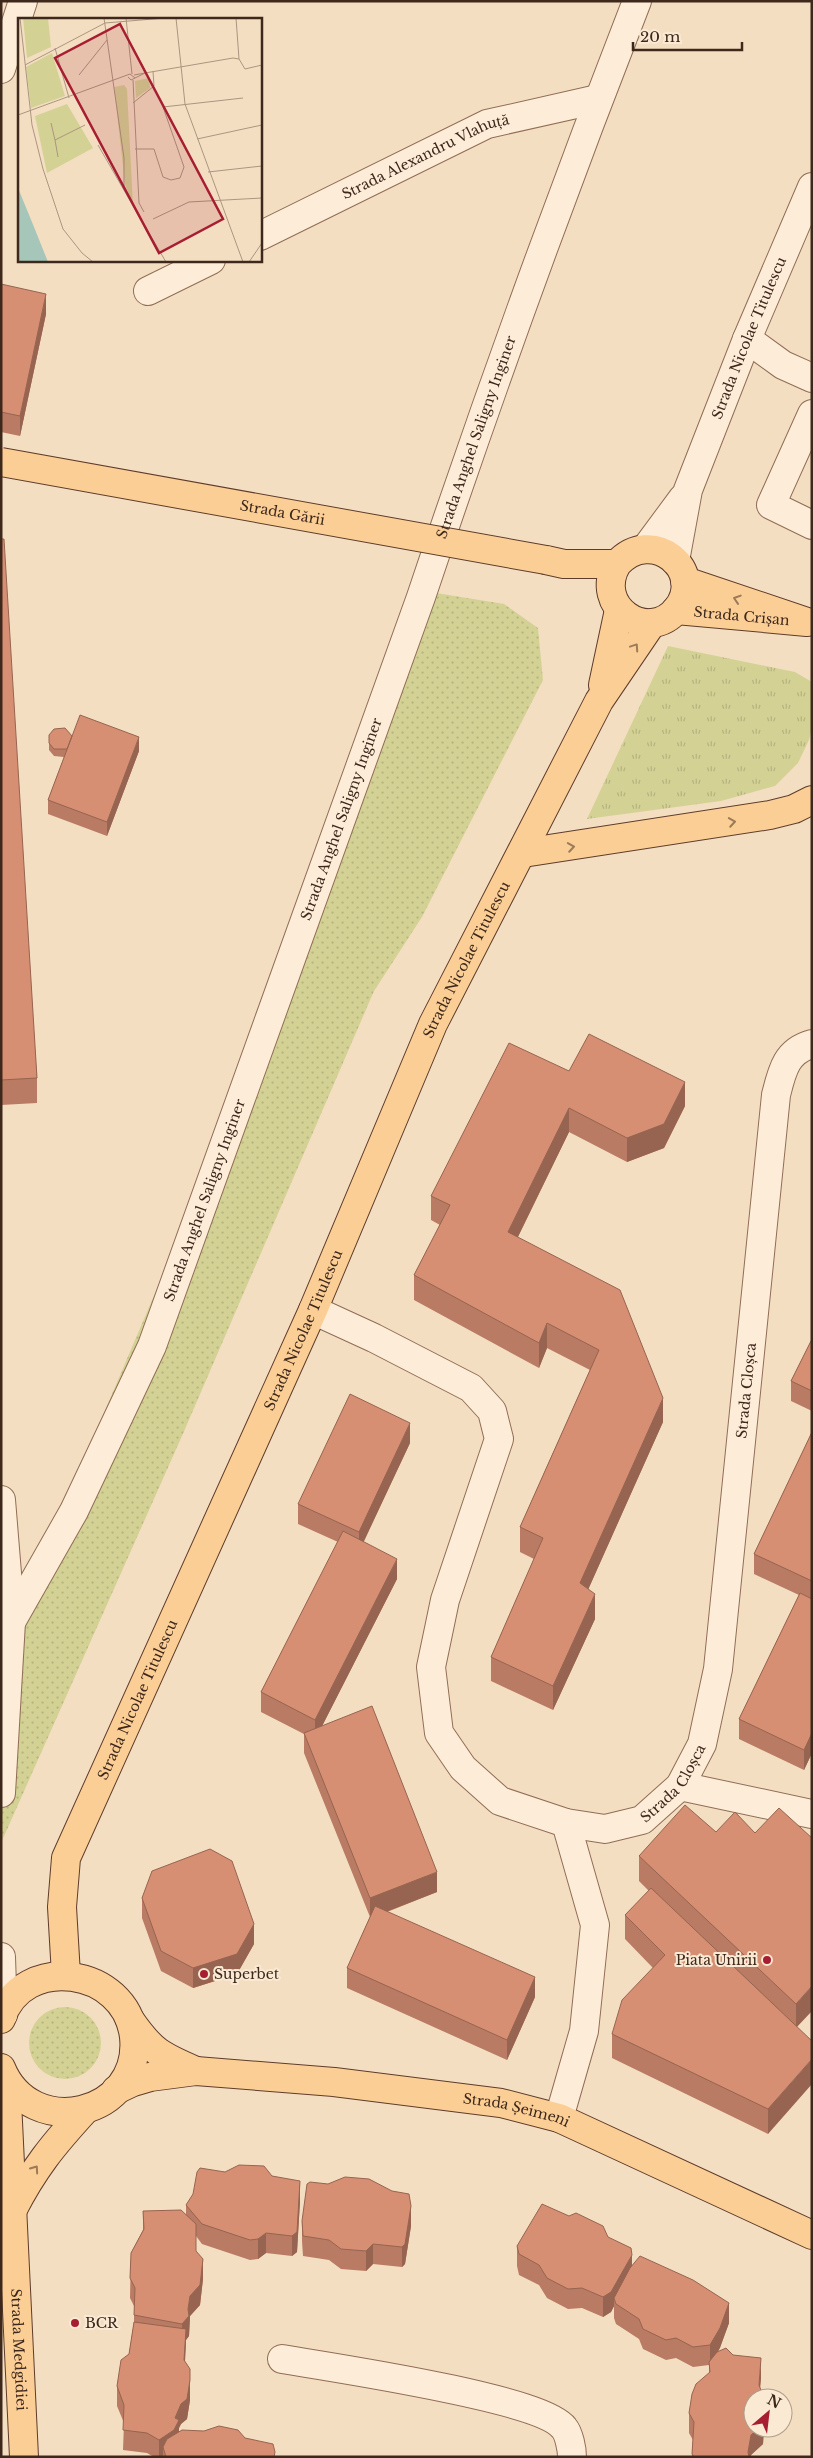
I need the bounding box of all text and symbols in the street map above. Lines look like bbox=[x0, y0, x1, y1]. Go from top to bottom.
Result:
inset map bbox=[18, 18, 261, 261]
scale bar bbox=[633, 20, 742, 52]
text: 20 m bbox=[640, 27, 680, 46]
street label: Strada Alexandru Vlahuță bbox=[339, 110, 511, 203]
street label: Strada Nicolae Titulescu bbox=[708, 253, 790, 422]
street label: Strada Anghel Saligny Inginer bbox=[432, 333, 520, 541]
street label: Strada Gării bbox=[239, 496, 327, 529]
one-way arrow bbox=[733, 594, 741, 604]
street label: Strada Crișan bbox=[693, 603, 791, 629]
one-way arrow bbox=[629, 644, 638, 653]
street label: Strada Anghel Saligny Inginer bbox=[297, 715, 386, 923]
one-way arrow bbox=[728, 817, 736, 827]
one-way arrow bbox=[567, 842, 576, 852]
street label: Strada Nicolae Titulescu bbox=[419, 878, 514, 1041]
street label: Strada Anghel Saligny Inginer bbox=[160, 1096, 249, 1304]
street label: Strada Nicolae Titulescu bbox=[260, 1246, 347, 1413]
street label: Strada Cloșca bbox=[732, 1342, 760, 1439]
street label: Strada Nicolae Titulescu bbox=[93, 1616, 182, 1783]
street label: Strada Cloșca bbox=[637, 1741, 709, 1826]
place label: Piata Unirii bbox=[676, 1951, 757, 1969]
marker: Piata Unirii bbox=[761, 1954, 773, 1966]
place label: Superbet bbox=[214, 1965, 280, 1983]
marker: Superbet bbox=[198, 1968, 210, 1980]
street label: Strada Șeimeni bbox=[462, 2089, 573, 2131]
one-way arrow bbox=[29, 2165, 38, 2175]
street label: Strada Medgidiei bbox=[7, 2288, 31, 2411]
place label: BCR bbox=[85, 2314, 119, 2332]
marker: BCR bbox=[69, 2317, 81, 2329]
north arrow bbox=[743, 2388, 793, 2438]
text: N bbox=[764, 2390, 784, 2413]

